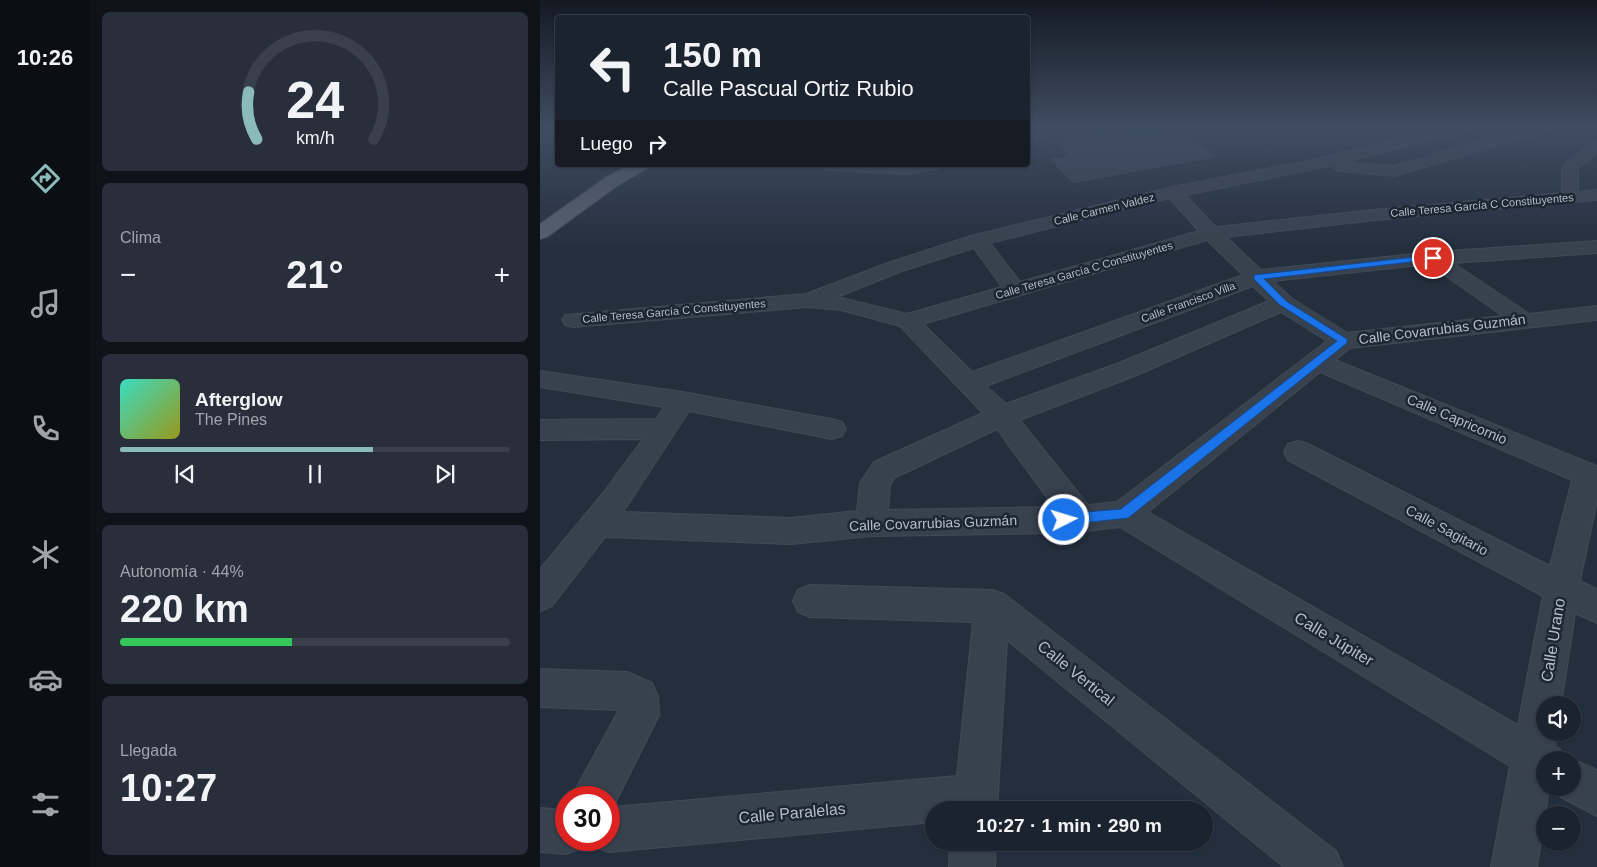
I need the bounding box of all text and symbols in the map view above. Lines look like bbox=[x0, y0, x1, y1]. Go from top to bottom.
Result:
icon: left bbox=[580, 35, 645, 100]
text: 150 m bbox=[663, 35, 762, 74]
text: 10:26 bbox=[17, 45, 73, 70]
text: 24 bbox=[286, 71, 344, 129]
text: Calle Pascual Ortiz Rubio bbox=[663, 76, 914, 101]
text: km/h bbox=[296, 128, 334, 148]
icon: right bbox=[643, 130, 671, 158]
text: Luego bbox=[580, 133, 633, 154]
icon: directions bbox=[28, 161, 63, 196]
street label: Calle Carmen Valdez bbox=[1053, 191, 1155, 227]
street label: Calle Teresa García C Constituyentes bbox=[1390, 191, 1575, 219]
text: Clima bbox=[120, 229, 161, 246]
pin bbox=[1412, 237, 1454, 279]
street label: Calle Teresa García C Constituyentes bbox=[994, 239, 1174, 301]
icon: arrive bbox=[1419, 244, 1447, 272]
text: 21° bbox=[286, 254, 344, 296]
text: − bbox=[120, 259, 136, 290]
text: + bbox=[494, 259, 510, 290]
street label: Calle Francisco Villa bbox=[1139, 279, 1238, 325]
icon: music bbox=[28, 286, 63, 321]
street label: Calle Teresa García C Constituyentes bbox=[582, 297, 767, 325]
street label: Calle Covarrubias Guzmán bbox=[1358, 311, 1526, 347]
text: Afterglow bbox=[195, 389, 283, 410]
street label: Calle Capricornio bbox=[1404, 391, 1510, 447]
icon: phone bbox=[28, 411, 63, 446]
text: The Pines bbox=[195, 411, 267, 428]
icon: previous bbox=[171, 460, 199, 488]
icon: pause bbox=[301, 460, 329, 488]
icon: next bbox=[431, 460, 459, 488]
position arrow bbox=[1037, 493, 1089, 545]
street label: Calle Sagitario bbox=[1403, 502, 1491, 559]
street label: Calle Covarrubias Guzmán bbox=[849, 512, 1017, 534]
icon: climate bbox=[28, 537, 63, 572]
text: Autonomía · 44% bbox=[120, 563, 244, 580]
text: 220 km bbox=[120, 588, 249, 630]
street label: Calle Urano bbox=[1538, 597, 1568, 683]
street label: Calle Júpiter bbox=[1292, 609, 1377, 670]
street label: Calle Vertical bbox=[1034, 637, 1118, 709]
icon: car bbox=[28, 662, 63, 697]
map controls bbox=[1536, 696, 1581, 851]
button: sound bbox=[1536, 696, 1581, 741]
text: Llegada bbox=[120, 742, 177, 759]
button: + bbox=[1536, 751, 1581, 796]
text: 10:27 bbox=[120, 767, 217, 809]
speed limit sign: 30 bbox=[555, 786, 620, 851]
icon: filters bbox=[28, 787, 63, 822]
street label: Calle Paralelas bbox=[738, 800, 846, 826]
button: − bbox=[1536, 806, 1581, 851]
text: 10:27 · 1 min · 290 m bbox=[976, 815, 1162, 836]

